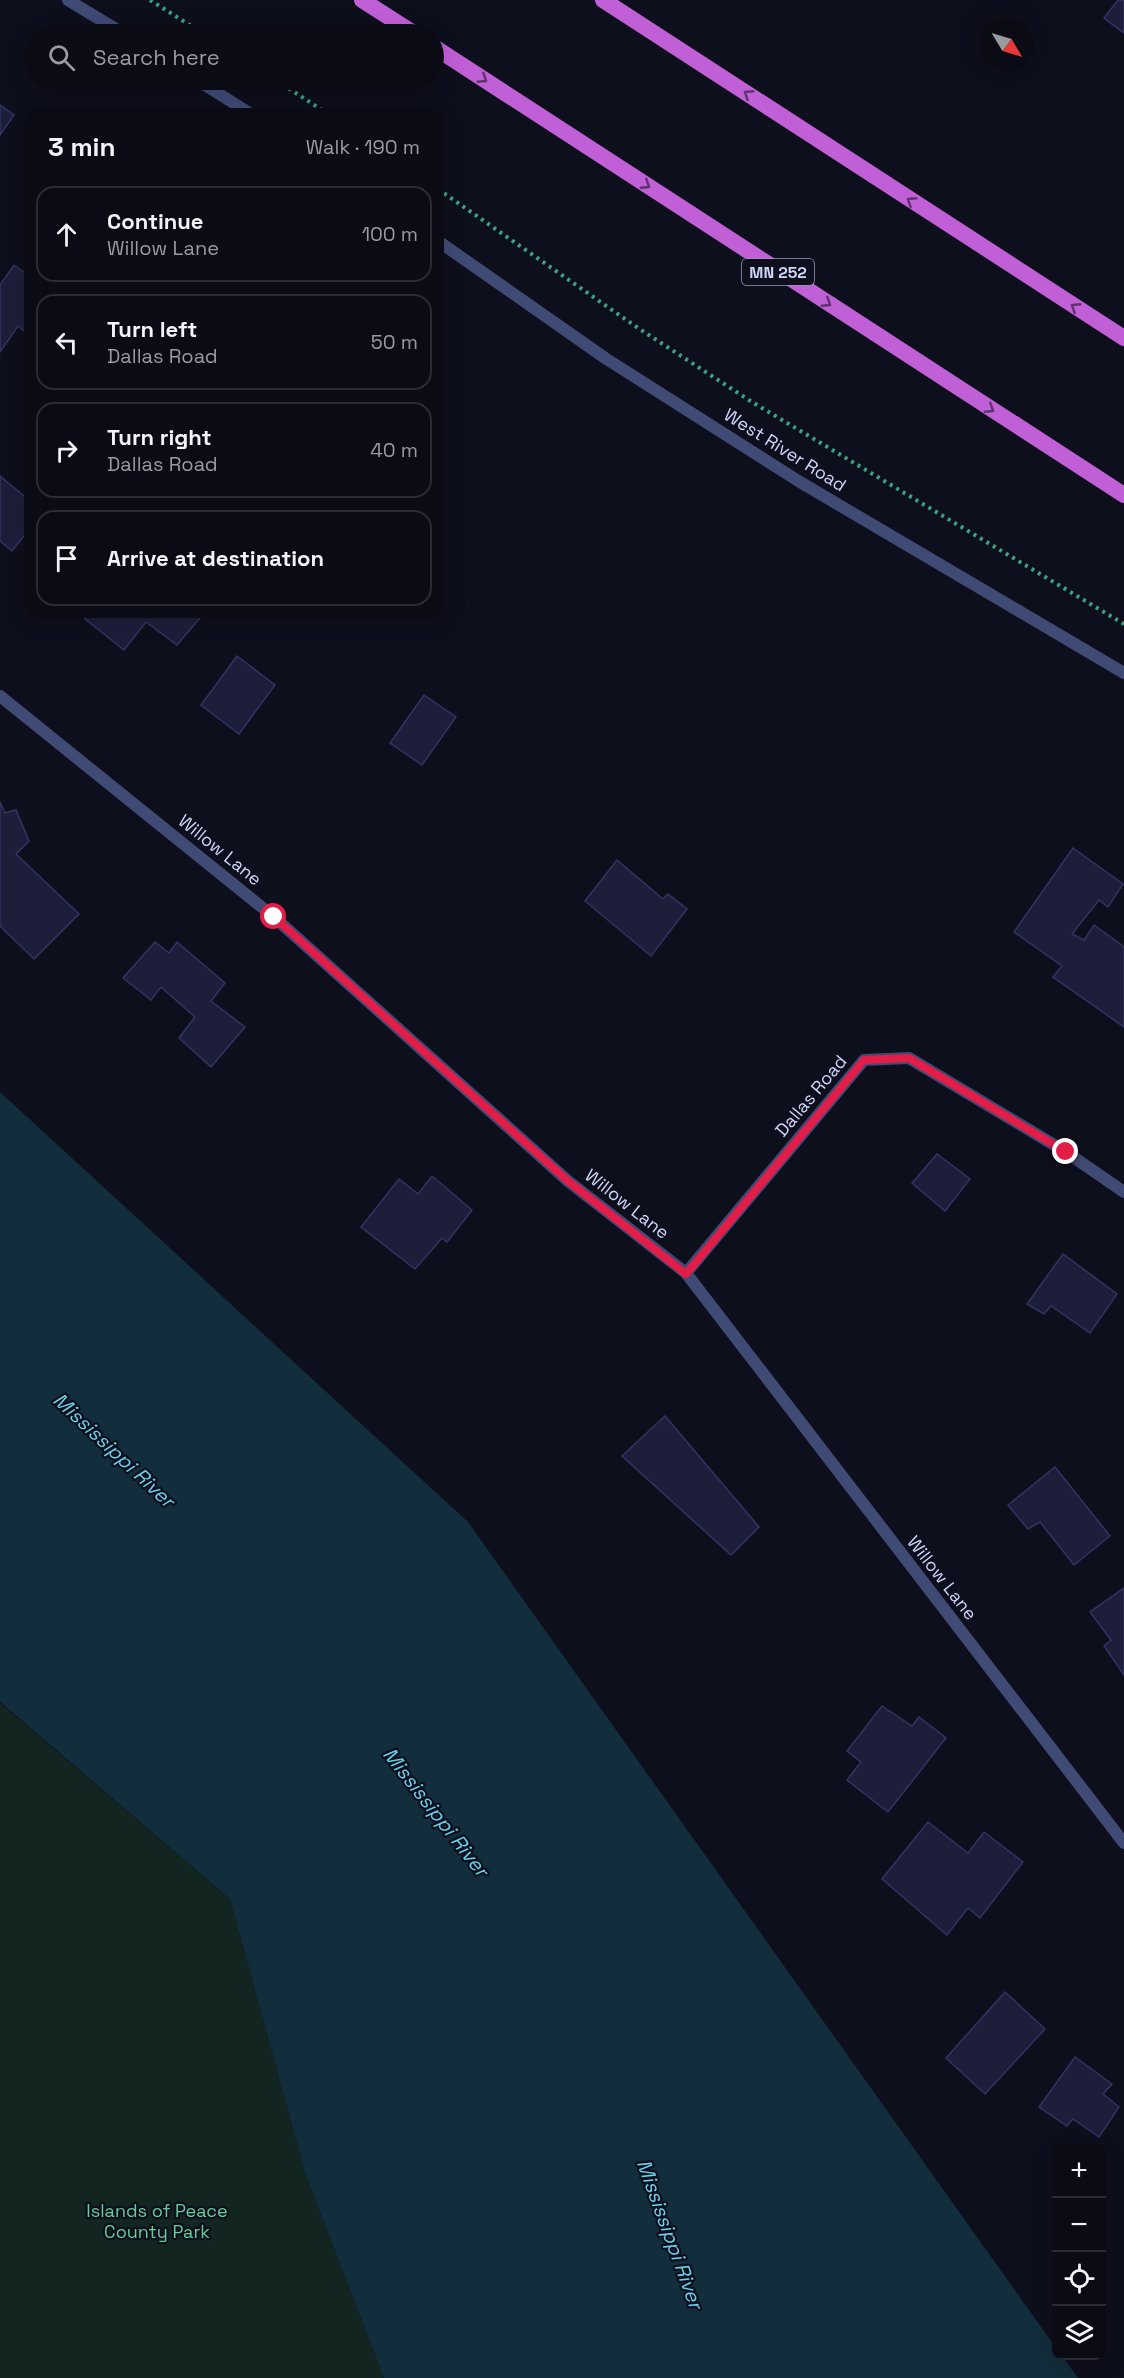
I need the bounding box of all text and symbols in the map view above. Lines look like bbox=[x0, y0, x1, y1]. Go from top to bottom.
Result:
north arrow bbox=[980, 18, 1034, 72]
search box bbox=[24, 24, 444, 90]
icon: search bbox=[45, 41, 78, 74]
text: Search here bbox=[93, 43, 220, 71]
one-way arrow bbox=[476, 71, 487, 82]
one-way arrow bbox=[744, 90, 755, 101]
text: 3 min bbox=[48, 130, 116, 164]
text: Walk · 190 m bbox=[306, 134, 420, 160]
one-way arrow bbox=[640, 178, 650, 190]
one-way arrow bbox=[907, 196, 917, 208]
text: Continue bbox=[107, 207, 203, 235]
icon: ahead bbox=[50, 218, 83, 251]
text: 100 m bbox=[362, 221, 418, 247]
text: Willow Lane bbox=[107, 235, 219, 261]
road number: MN 252 bbox=[742, 259, 814, 285]
one-way arrow bbox=[821, 296, 831, 308]
one-way arrow bbox=[1071, 302, 1081, 314]
text: Turn left bbox=[107, 315, 197, 343]
icon: left bbox=[50, 326, 83, 359]
text: 50 m bbox=[371, 329, 418, 355]
text: Dallas Road bbox=[107, 343, 218, 369]
one-way arrow bbox=[984, 402, 995, 413]
street label: West River Road bbox=[720, 403, 851, 496]
text: Turn right bbox=[107, 423, 212, 451]
icon: right bbox=[50, 434, 83, 467]
text: 40 m bbox=[370, 437, 418, 463]
text: Dallas Road bbox=[107, 451, 218, 477]
icon: arrive bbox=[50, 542, 83, 575]
text: Arrive at destination bbox=[107, 544, 324, 572]
street label: Willow Lane bbox=[174, 809, 267, 890]
route start bbox=[260, 903, 286, 929]
street label: Dallas Road bbox=[770, 1050, 851, 1141]
route end bbox=[1052, 1138, 1078, 1164]
street label: Willow Lane bbox=[580, 1164, 674, 1244]
water label: Mississippi River bbox=[48, 1387, 182, 1515]
street label: Willow Lane bbox=[902, 1531, 982, 1625]
water label: Mississippi River bbox=[377, 1742, 496, 1884]
map controls bbox=[1052, 2144, 1106, 2360]
button: + bbox=[1052, 2144, 1106, 2198]
water label: Mississippi River bbox=[631, 2156, 710, 2315]
button: − bbox=[1052, 2198, 1106, 2252]
park label: Islands of Peace County Park bbox=[86, 2199, 228, 2243]
button: locate bbox=[1052, 2252, 1106, 2306]
button: layers bbox=[1052, 2306, 1106, 2360]

